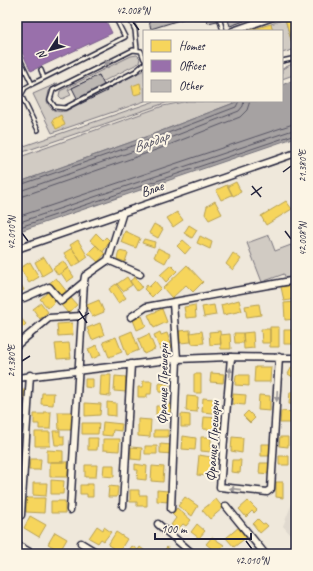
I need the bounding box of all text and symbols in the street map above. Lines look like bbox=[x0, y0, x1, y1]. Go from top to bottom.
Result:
text: 42.008°N bbox=[116, 4, 152, 17]
north arrow bbox=[30, 30, 70, 70]
legend bbox=[143, 30, 283, 102]
text: Homes bbox=[179, 38, 206, 54]
text: N bbox=[33, 47, 50, 63]
text: Offices bbox=[179, 58, 206, 74]
one-way arrow bbox=[103, 59, 115, 65]
text: Other bbox=[179, 78, 205, 94]
water label: Вардар bbox=[131, 126, 174, 157]
text: 21.380°E bbox=[296, 148, 309, 182]
street label: Влае bbox=[138, 177, 167, 201]
text: 42.010°N bbox=[5, 214, 18, 250]
text: 42.008°N bbox=[296, 220, 309, 256]
street label: Франце Прешерн bbox=[154, 342, 172, 425]
text: 21.380°E bbox=[5, 343, 18, 377]
one-way arrow bbox=[226, 367, 233, 379]
one-way arrow bbox=[273, 390, 280, 402]
street label: Францe Прешерн bbox=[202, 399, 224, 482]
one-way arrow bbox=[229, 486, 241, 492]
scale bar bbox=[155, 515, 251, 541]
text: 100 m bbox=[161, 521, 188, 537]
text: 42.010°N bbox=[235, 554, 271, 567]

